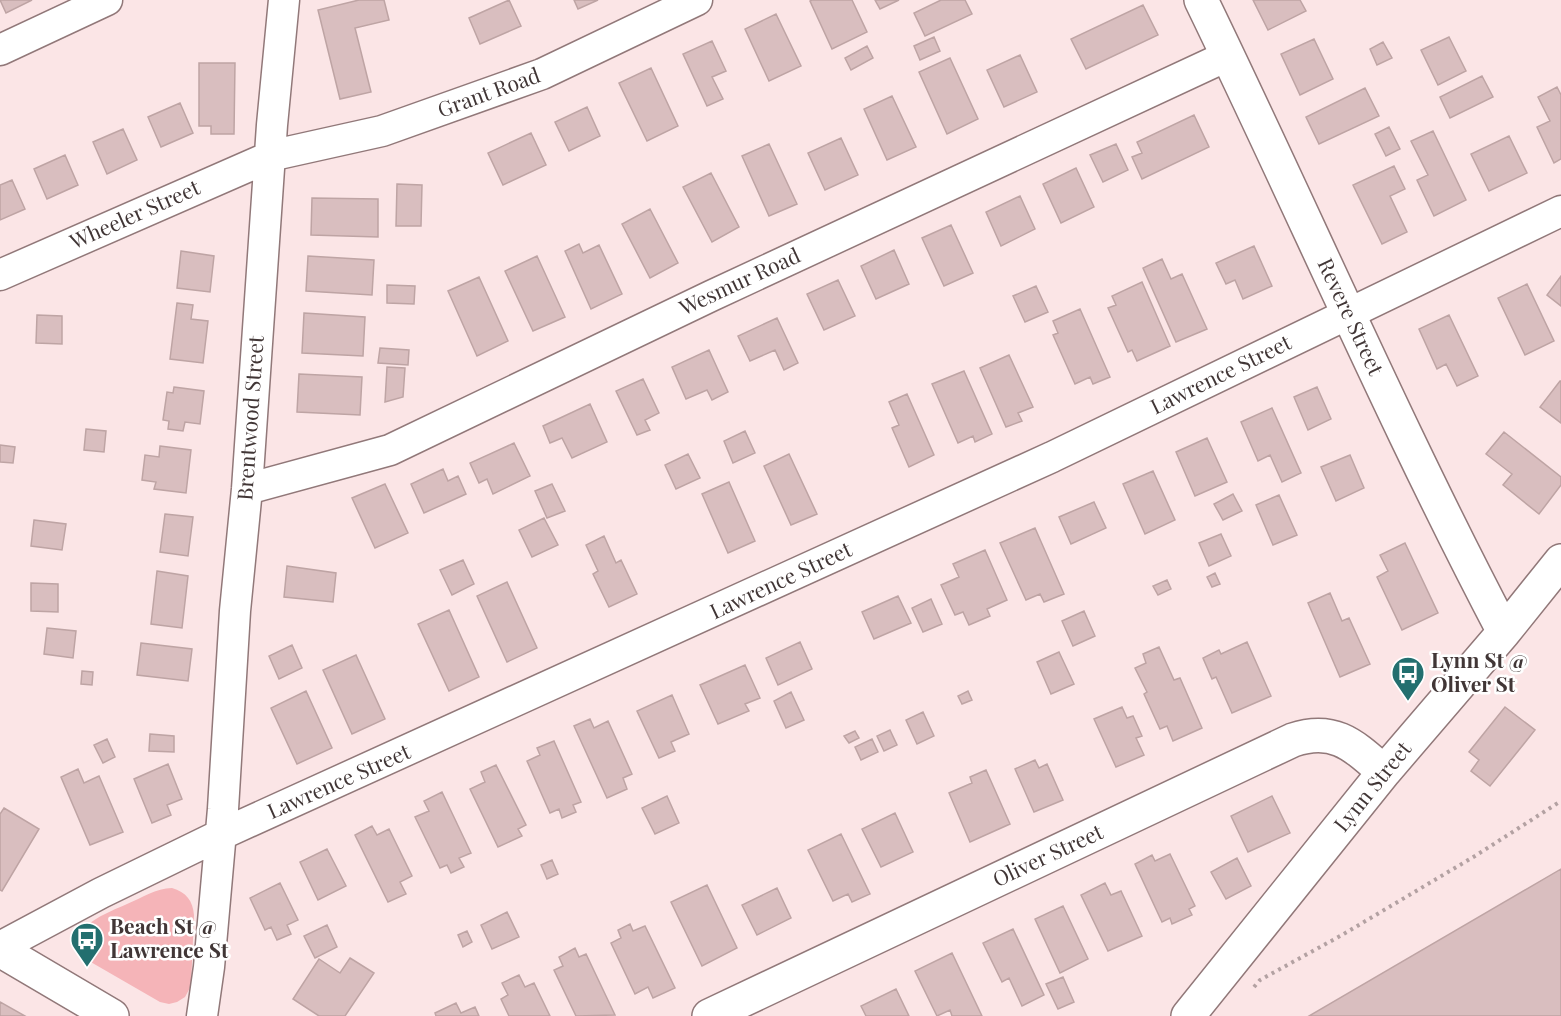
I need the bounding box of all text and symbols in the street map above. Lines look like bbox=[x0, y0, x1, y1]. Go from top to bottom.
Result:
street label: Grant Road bbox=[433, 60, 543, 123]
street label: Wheeler Street bbox=[64, 172, 204, 255]
street label: Wesmur Road bbox=[673, 240, 804, 321]
street label: Revere Street bbox=[1312, 253, 1391, 380]
street label: Lawrence Street bbox=[1145, 327, 1296, 419]
street label: Brentwood Street bbox=[229, 334, 269, 501]
street label: Lawrence Street bbox=[705, 534, 856, 624]
place label: Lynn St @ Oliver St bbox=[1431, 645, 1527, 697]
bus stop icon: Lynn St @ Oliver St bbox=[1390, 655, 1426, 702]
street label: Lynn Street bbox=[1326, 734, 1417, 837]
street label: Lawrence Street bbox=[262, 736, 414, 824]
street label: Oliver Street bbox=[987, 816, 1107, 892]
place label: Beach St @ Lawrence St bbox=[110, 911, 229, 963]
bus stop icon: Beach St @ Lawrence St bbox=[69, 921, 105, 968]

